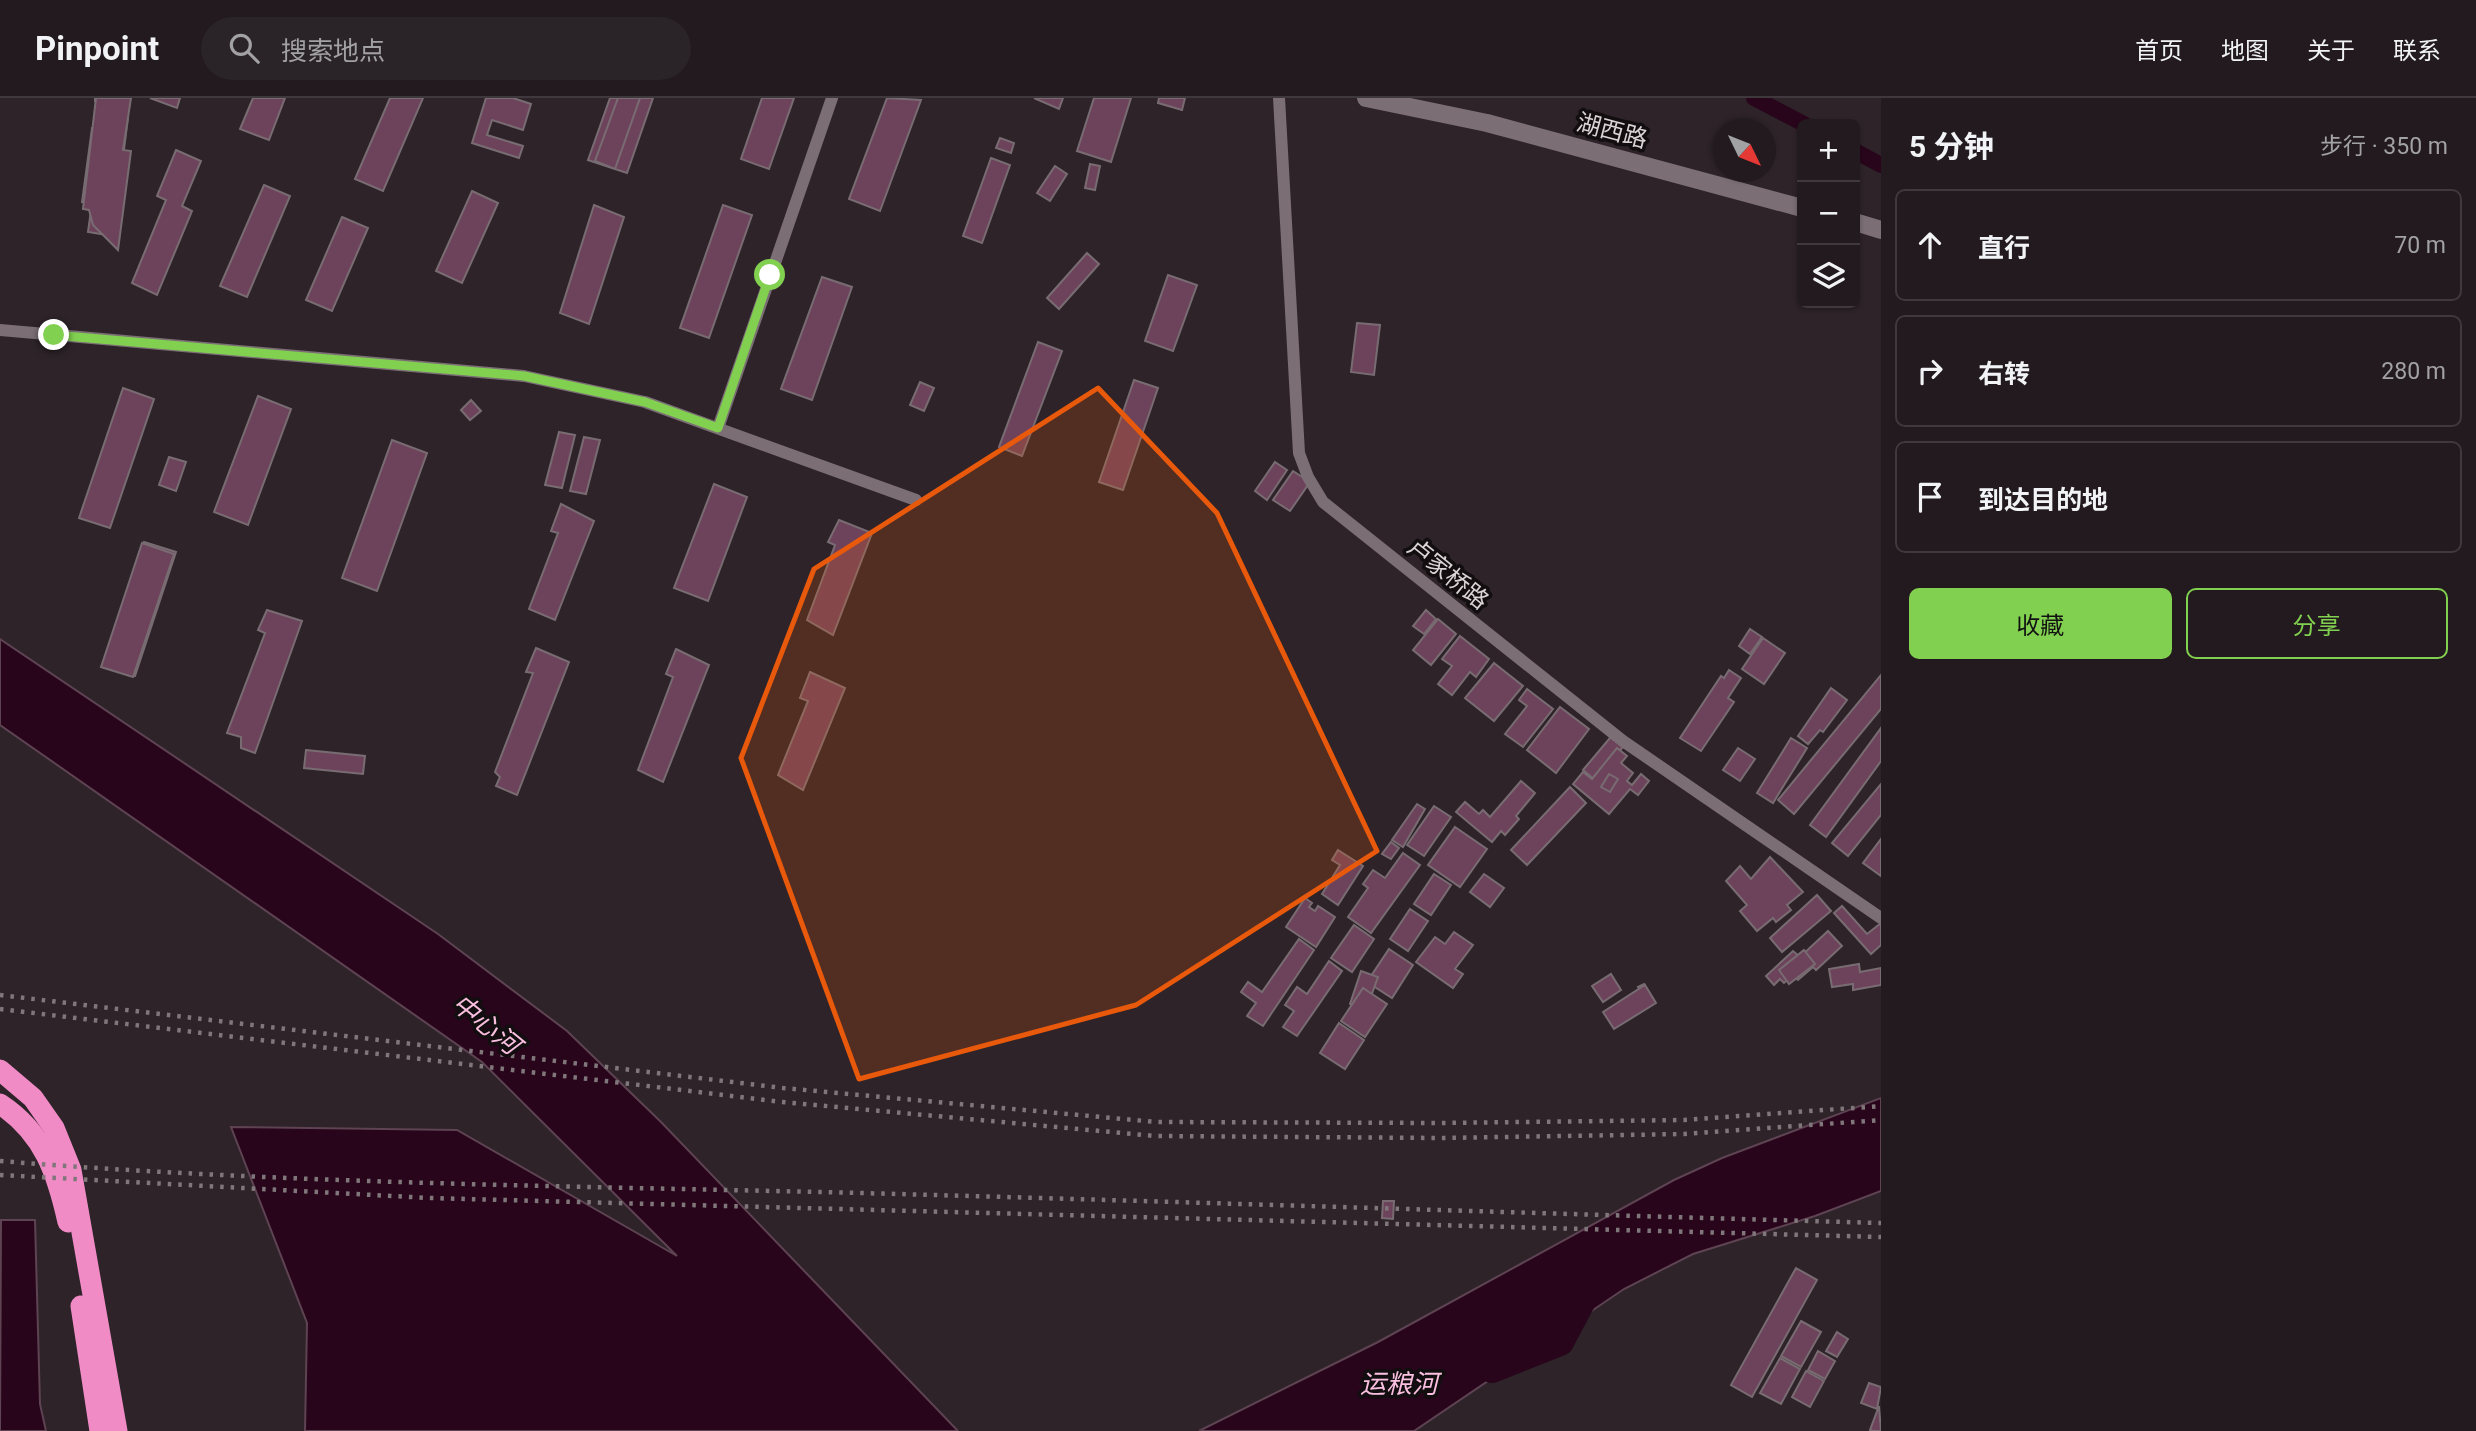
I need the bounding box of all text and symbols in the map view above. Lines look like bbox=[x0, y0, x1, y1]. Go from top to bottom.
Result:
search box bbox=[201, 17, 691, 80]
text: Pinpoint bbox=[35, 29, 159, 68]
icon: search bbox=[225, 29, 263, 67]
text: 搜索地点 bbox=[281, 36, 385, 66]
text: 首页 bbox=[2135, 37, 2183, 65]
text: 地图 bbox=[2221, 37, 2269, 65]
text: 关于 bbox=[2307, 37, 2355, 65]
text: 联系 bbox=[2393, 37, 2441, 65]
street label: 湖西路 bbox=[1574, 108, 1650, 154]
north arrow bbox=[1713, 119, 1776, 182]
map controls bbox=[1797, 119, 1860, 308]
button: + bbox=[1797, 119, 1860, 182]
text: 5 分钟 bbox=[1909, 129, 1994, 164]
text: 步行 · 350 m bbox=[2320, 133, 2448, 160]
button: − bbox=[1797, 182, 1860, 245]
icon: ahead bbox=[1911, 226, 1949, 264]
text: 70 m bbox=[2394, 232, 2446, 259]
text: 直行 bbox=[1978, 233, 2030, 263]
button: layers bbox=[1797, 245, 1860, 308]
route start bbox=[754, 259, 785, 290]
route end bbox=[38, 319, 69, 350]
icon: right bbox=[1911, 352, 1949, 390]
text: 280 m bbox=[2381, 358, 2446, 385]
text: 右转 bbox=[1978, 359, 2030, 389]
icon: arrive bbox=[1911, 478, 1949, 516]
text: 到达目的地 bbox=[1978, 485, 2108, 515]
street label: 卢家桥路 bbox=[1402, 533, 1494, 615]
button: 收藏 bbox=[1909, 588, 2172, 659]
button: 分享 bbox=[2186, 588, 2448, 659]
water label: 中心河 bbox=[446, 988, 530, 1063]
water label: 运粮河 bbox=[1360, 1369, 1443, 1399]

